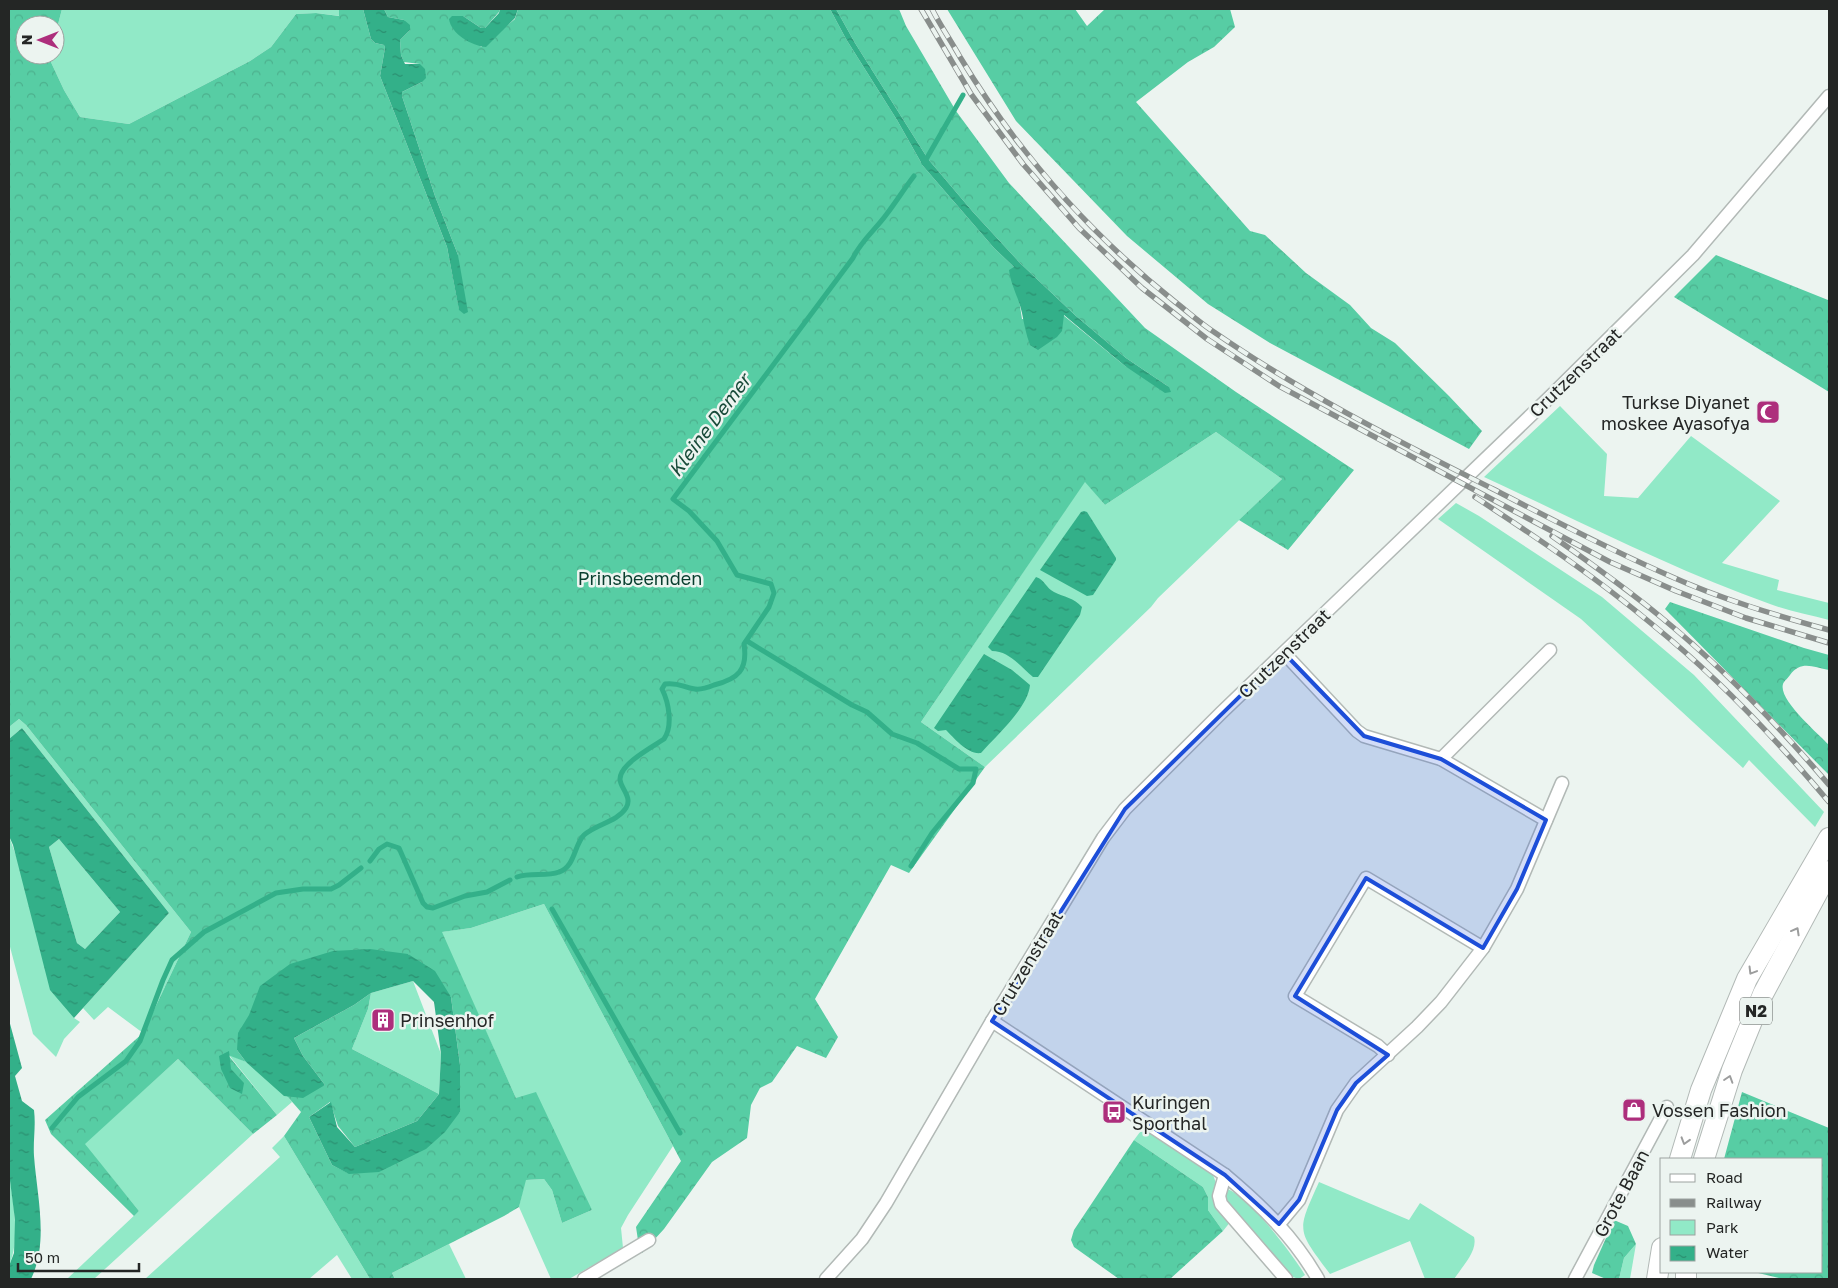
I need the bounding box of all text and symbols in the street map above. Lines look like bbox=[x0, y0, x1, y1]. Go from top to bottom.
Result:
north arrow bbox=[15, 15, 65, 65]
text: N bbox=[18, 35, 35, 45]
street label: Crutzenstraat bbox=[1524, 323, 1626, 421]
water label: Kleine Demer bbox=[663, 367, 756, 481]
place label: Turkse Diyanet moskee Ayasofya bbox=[1601, 391, 1750, 434]
mosque icon: Turkse Diyanet moskee Ayasofya bbox=[1755, 399, 1781, 425]
park label: Prinsbeemden bbox=[578, 567, 702, 589]
street label: Crutzenstraat bbox=[1233, 604, 1335, 702]
street label: Crutzenstraat bbox=[987, 906, 1067, 1020]
one-way arrow bbox=[1789, 928, 1799, 937]
one-way arrow bbox=[1749, 965, 1759, 974]
road number: N2 bbox=[1740, 998, 1772, 1024]
building icon: Prinsenhof bbox=[370, 1007, 396, 1033]
place label: Prinsenhof bbox=[400, 1009, 494, 1031]
one-way arrow bbox=[1723, 1076, 1733, 1084]
place label: Kuringen Sporthal bbox=[1132, 1091, 1210, 1134]
shop icon: Vossen Fashion bbox=[1621, 1097, 1647, 1123]
bus stop icon: Kuringen Sporthal bbox=[1101, 1099, 1127, 1125]
place label: Vossen Fashion bbox=[1652, 1099, 1787, 1121]
one-way arrow bbox=[1681, 1137, 1691, 1145]
street label: Grote Baan bbox=[1589, 1145, 1653, 1241]
legend bbox=[1660, 1158, 1823, 1273]
text: Road bbox=[1706, 1168, 1743, 1186]
text: Railway bbox=[1706, 1193, 1762, 1211]
text: Park bbox=[1706, 1218, 1739, 1236]
scale bar bbox=[18, 1240, 139, 1272]
text: Water bbox=[1706, 1243, 1749, 1261]
text: 50 m bbox=[25, 1248, 60, 1266]

